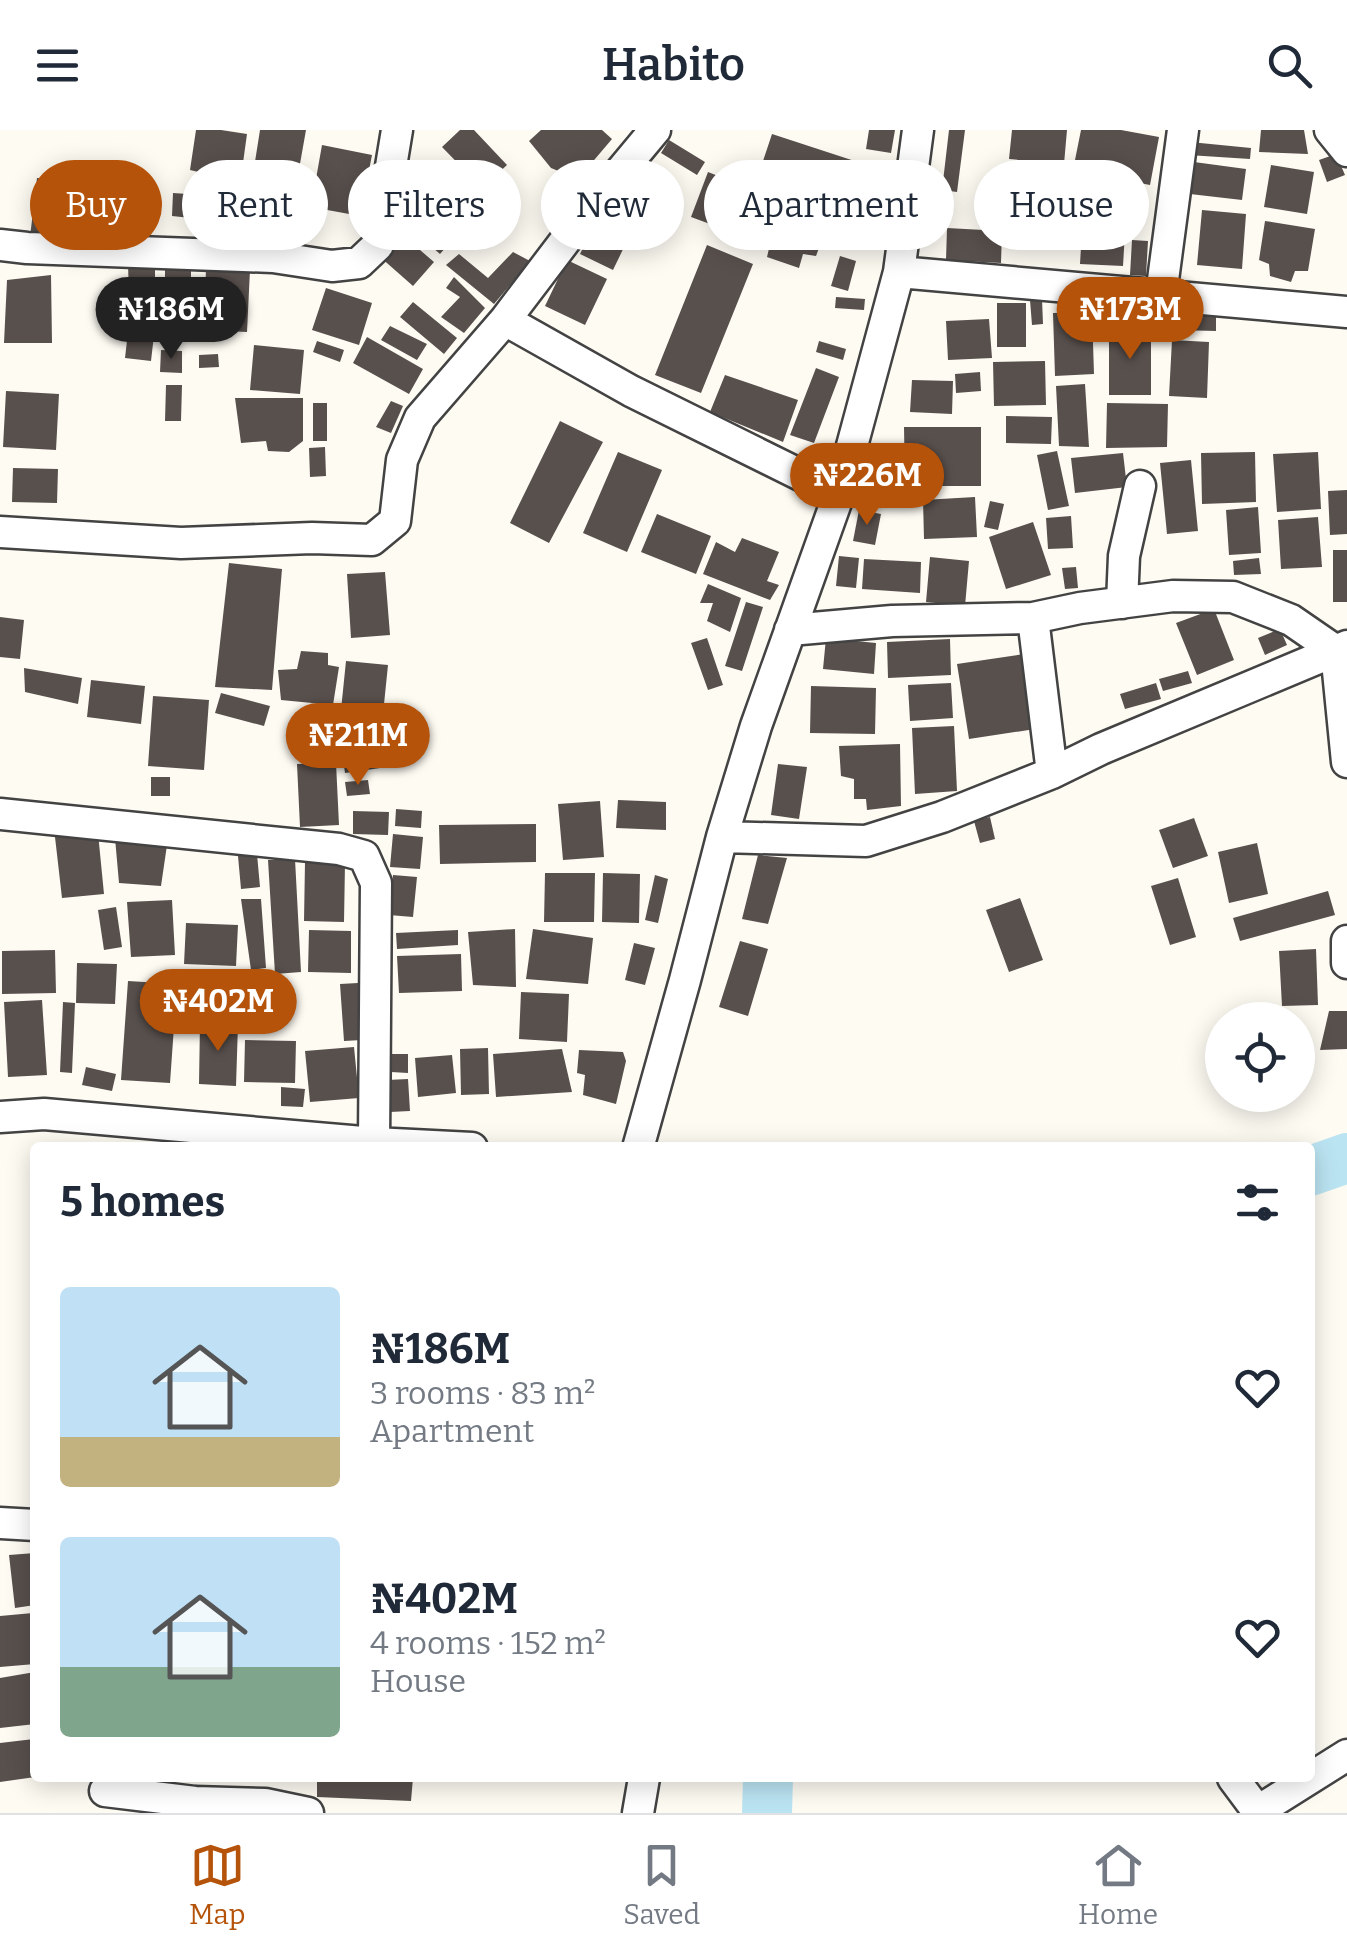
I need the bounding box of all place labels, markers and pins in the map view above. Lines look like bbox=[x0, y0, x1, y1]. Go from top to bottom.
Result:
pin: ₦186M bbox=[101, 277, 241, 362]
pin: ₦173M bbox=[1060, 277, 1200, 362]
pin: ₦226M bbox=[797, 443, 937, 528]
pin: ₦211M bbox=[288, 703, 428, 788]
pin: ₦402M bbox=[148, 969, 288, 1054]

